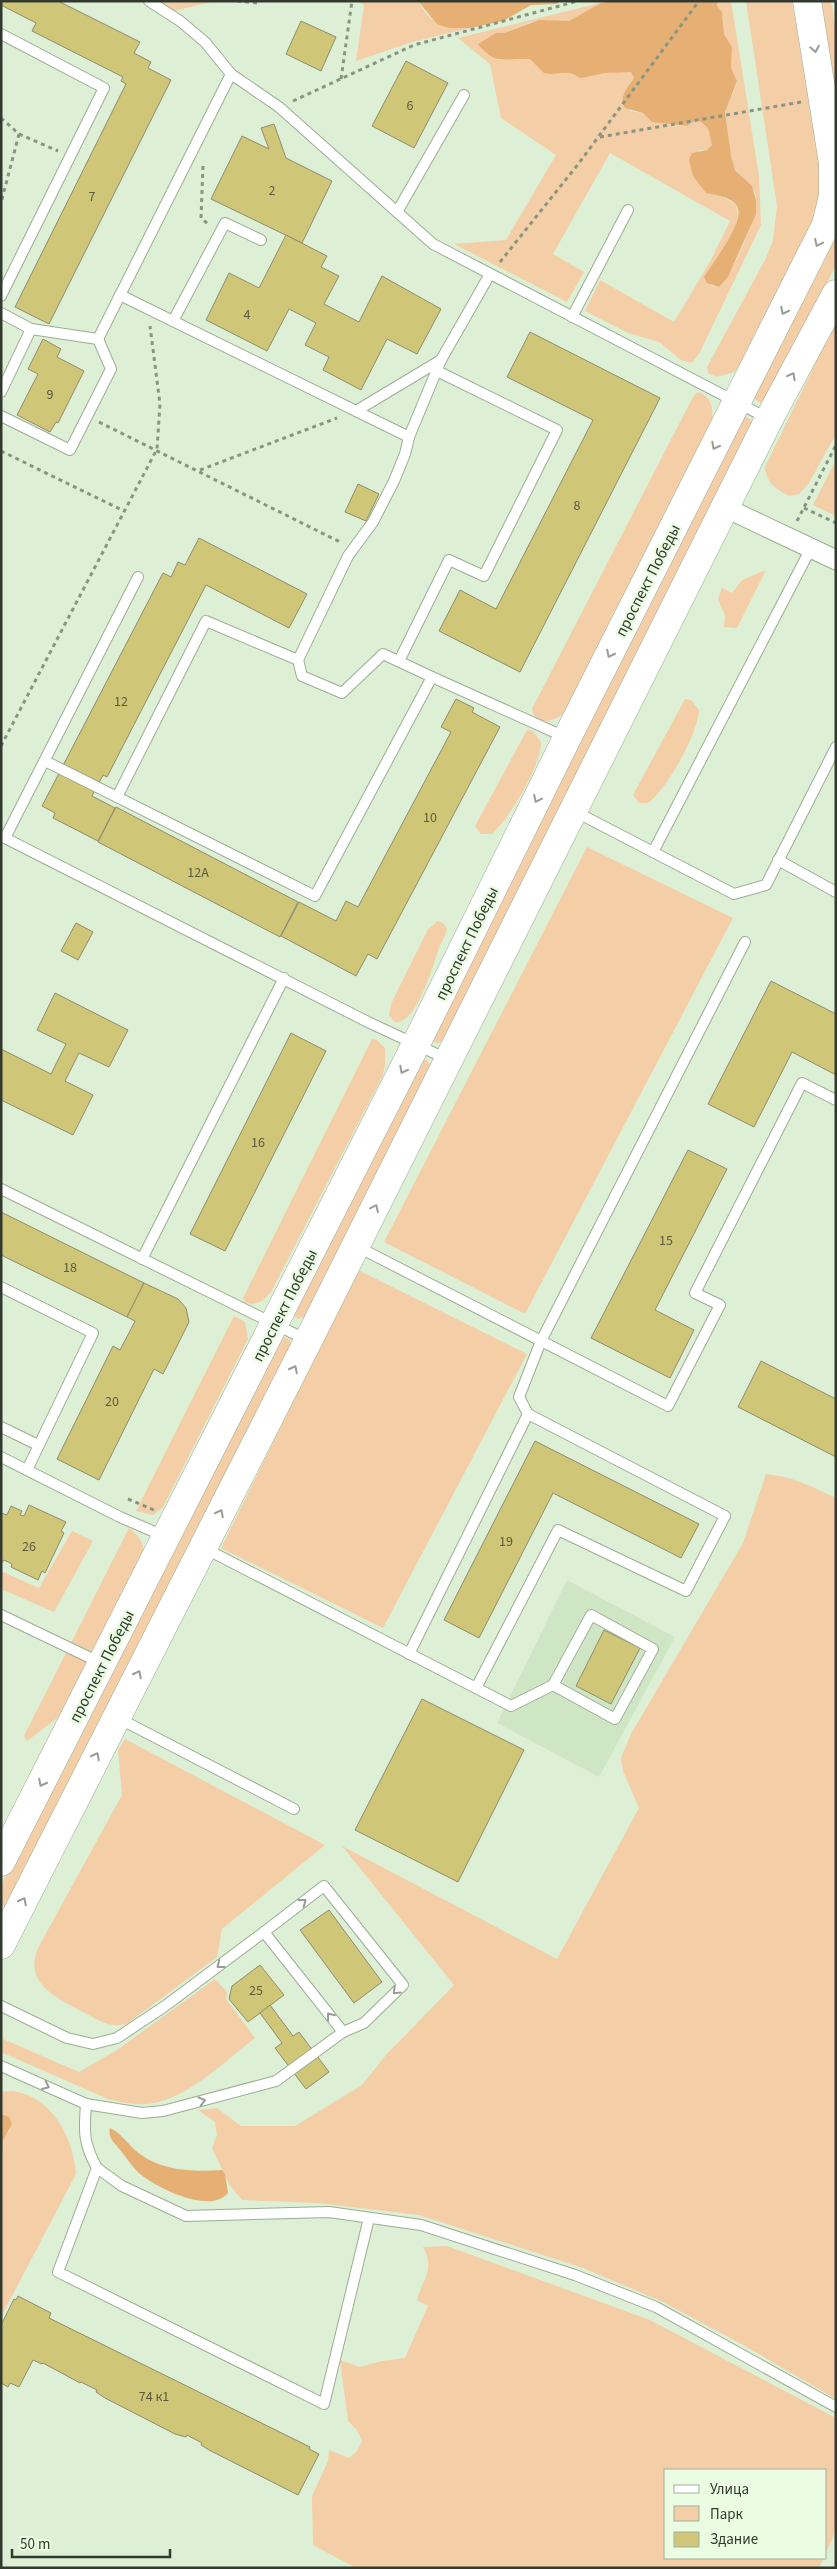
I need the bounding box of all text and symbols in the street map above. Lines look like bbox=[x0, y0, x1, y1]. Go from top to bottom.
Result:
one-way arrow bbox=[809, 45, 819, 54]
house number: 6 bbox=[407, 96, 414, 116]
house number: 2 bbox=[269, 181, 276, 201]
house number: 7 bbox=[89, 187, 96, 207]
one-way arrow bbox=[814, 238, 824, 247]
house number: 4 bbox=[244, 305, 251, 325]
one-way arrow bbox=[780, 306, 790, 315]
one-way arrow bbox=[786, 373, 796, 382]
house number: 9 bbox=[47, 385, 54, 405]
one-way arrow bbox=[711, 441, 721, 450]
house number: 8 bbox=[574, 496, 581, 516]
street label: проспект Победы bbox=[610, 520, 686, 641]
one-way arrow bbox=[606, 648, 616, 657]
house number: 12 bbox=[114, 692, 128, 712]
one-way arrow bbox=[533, 794, 543, 803]
house number: 10 bbox=[423, 808, 437, 828]
house number: 12А bbox=[187, 863, 209, 883]
street label: проспект Победы bbox=[430, 883, 504, 1004]
one-way arrow bbox=[399, 1065, 409, 1074]
house number: 16 bbox=[251, 1133, 265, 1153]
one-way arrow bbox=[369, 1204, 379, 1213]
house number: 15 bbox=[659, 1231, 673, 1251]
street label: проспект Победы bbox=[247, 1245, 323, 1366]
house number: 18 bbox=[63, 1258, 77, 1278]
one-way arrow bbox=[288, 1365, 298, 1374]
house number: 20 bbox=[105, 1392, 119, 1412]
one-way arrow bbox=[214, 1510, 224, 1519]
house number: 19 bbox=[499, 1532, 513, 1552]
house number: 26 bbox=[22, 1537, 36, 1557]
street label: проспект Победы bbox=[64, 1606, 140, 1727]
one-way arrow bbox=[132, 1670, 142, 1679]
one-way arrow bbox=[90, 1752, 100, 1761]
one-way arrow bbox=[38, 1777, 48, 1786]
one-way arrow bbox=[17, 1897, 27, 1906]
one-way arrow bbox=[297, 1899, 307, 1908]
one-way arrow bbox=[216, 1959, 226, 1968]
house number: 25 bbox=[249, 1981, 263, 2001]
one-way arrow bbox=[393, 1985, 402, 1994]
one-way arrow bbox=[327, 2012, 336, 2022]
one-way arrow bbox=[41, 2079, 50, 2090]
one-way arrow bbox=[197, 2096, 205, 2106]
house number: 74 к1 bbox=[139, 2387, 169, 2407]
legend bbox=[664, 2469, 827, 2559]
text: Улица bbox=[710, 2479, 749, 2500]
text: Парк bbox=[710, 2504, 744, 2525]
scale bar bbox=[12, 2526, 170, 2558]
text: Здание bbox=[710, 2529, 758, 2550]
text: 50 m bbox=[20, 2534, 50, 2555]

